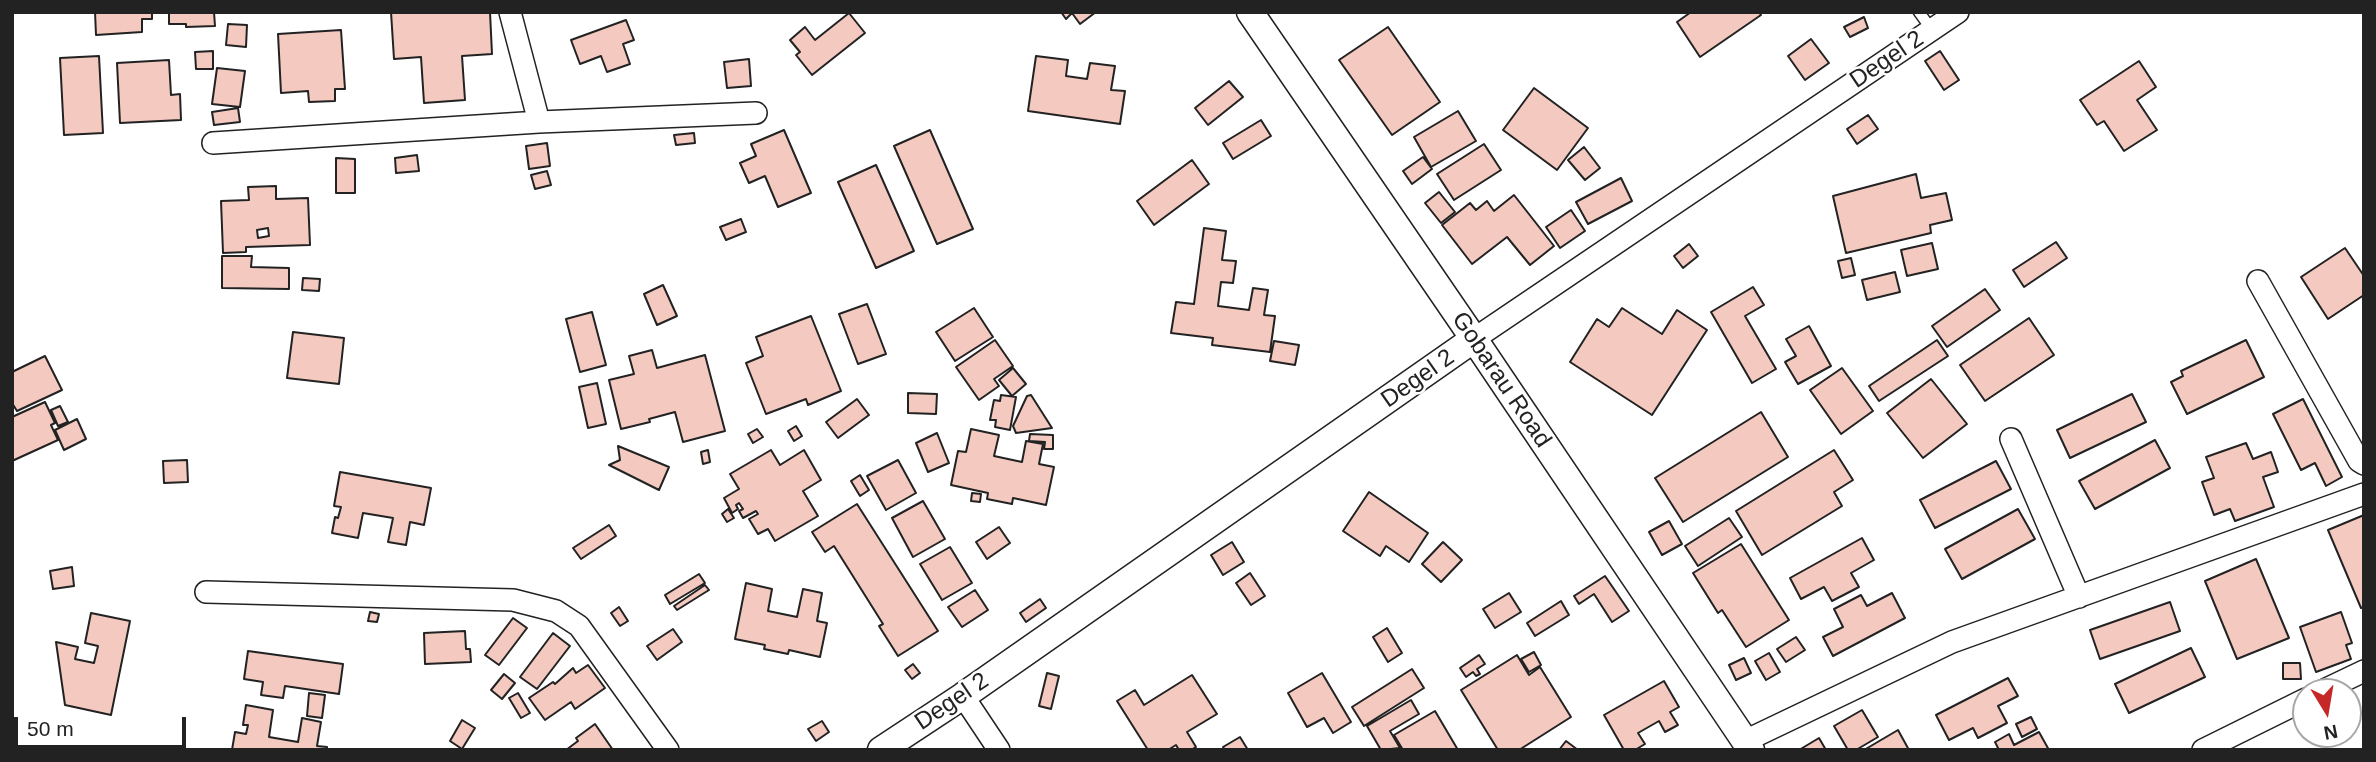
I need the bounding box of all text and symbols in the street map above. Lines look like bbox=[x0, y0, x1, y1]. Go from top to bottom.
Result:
street label: Degel 2 bbox=[1845, 25, 1929, 95]
street label: Gobarau Road bbox=[1445, 307, 1557, 453]
street label: Degel 2 bbox=[1376, 343, 1460, 415]
street label: Degel 2 bbox=[910, 667, 994, 737]
north arrow bbox=[2292, 678, 2362, 748]
scale bar bbox=[18, 702, 189, 746]
text: 50 m bbox=[27, 717, 74, 740]
text: N bbox=[2322, 721, 2339, 744]

